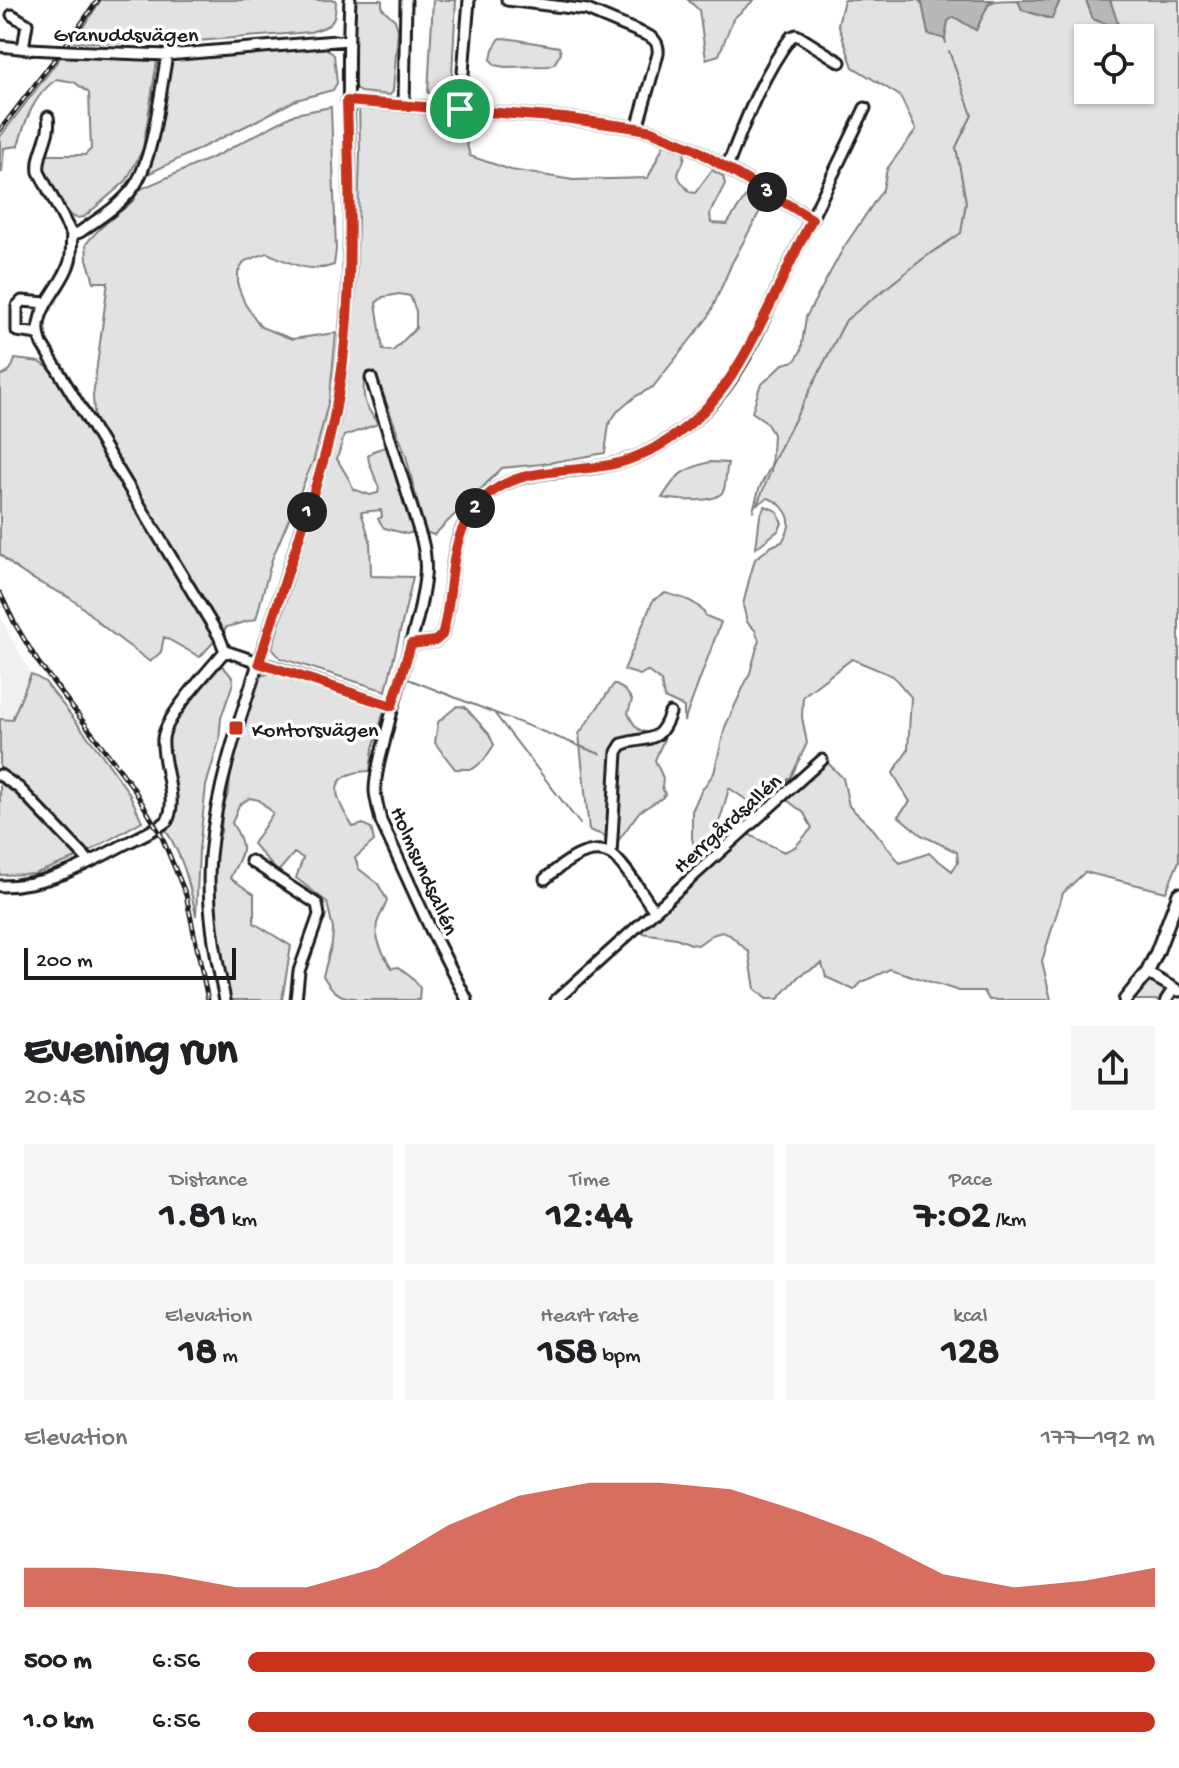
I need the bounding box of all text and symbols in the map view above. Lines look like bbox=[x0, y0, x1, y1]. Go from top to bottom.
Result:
street label: Granuddsvägen bbox=[54, 24, 199, 50]
map controls bbox=[1074, 24, 1154, 104]
button: locate bbox=[1074, 24, 1154, 104]
pin bbox=[426, 75, 494, 143]
icon: arrive bbox=[438, 87, 482, 131]
pin: 3 bbox=[747, 172, 787, 212]
text: 3 bbox=[761, 179, 773, 205]
pin: 2 bbox=[455, 488, 495, 528]
pin: 1 bbox=[287, 492, 327, 532]
text: 2 bbox=[470, 495, 480, 521]
text: 1 bbox=[303, 499, 311, 525]
marker: Kontorsvägen bbox=[227, 719, 245, 737]
place label: Kontorsvägen bbox=[252, 719, 379, 745]
street label: Herrgårdsallén bbox=[669, 769, 789, 880]
street label: Holmsundsallén bbox=[382, 803, 463, 940]
scale bar bbox=[24, 944, 236, 980]
text: 200 m bbox=[36, 949, 93, 975]
button: share bbox=[1071, 1026, 1155, 1110]
text: Evening run bbox=[24, 1027, 237, 1079]
text: 20:45 bbox=[24, 1083, 86, 1114]
text: Distance bbox=[170, 1168, 247, 1194]
text: Time bbox=[569, 1168, 610, 1194]
text: Pace bbox=[949, 1168, 992, 1194]
text: 1.81 bbox=[160, 1194, 227, 1241]
text: 12:44 bbox=[546, 1194, 633, 1241]
text: 7:02 bbox=[915, 1194, 990, 1241]
text: km bbox=[227, 1208, 257, 1234]
text: /km bbox=[990, 1208, 1026, 1234]
text: Elevation bbox=[165, 1304, 252, 1330]
text: Heart rate bbox=[540, 1304, 639, 1330]
text: kcal bbox=[953, 1304, 988, 1330]
text: 18 bbox=[179, 1330, 217, 1377]
text: 158 bbox=[538, 1330, 597, 1377]
text: 128 bbox=[942, 1330, 999, 1377]
text: m bbox=[217, 1344, 238, 1370]
text: bpm bbox=[597, 1344, 641, 1370]
text: Elevation bbox=[24, 1424, 127, 1455]
text: 177–192 m bbox=[1041, 1424, 1155, 1455]
text: 500 m bbox=[24, 1647, 92, 1678]
text: 6:56 bbox=[152, 1647, 200, 1678]
text: 1.0 km bbox=[24, 1707, 94, 1738]
text: 6:56 bbox=[152, 1707, 200, 1738]

